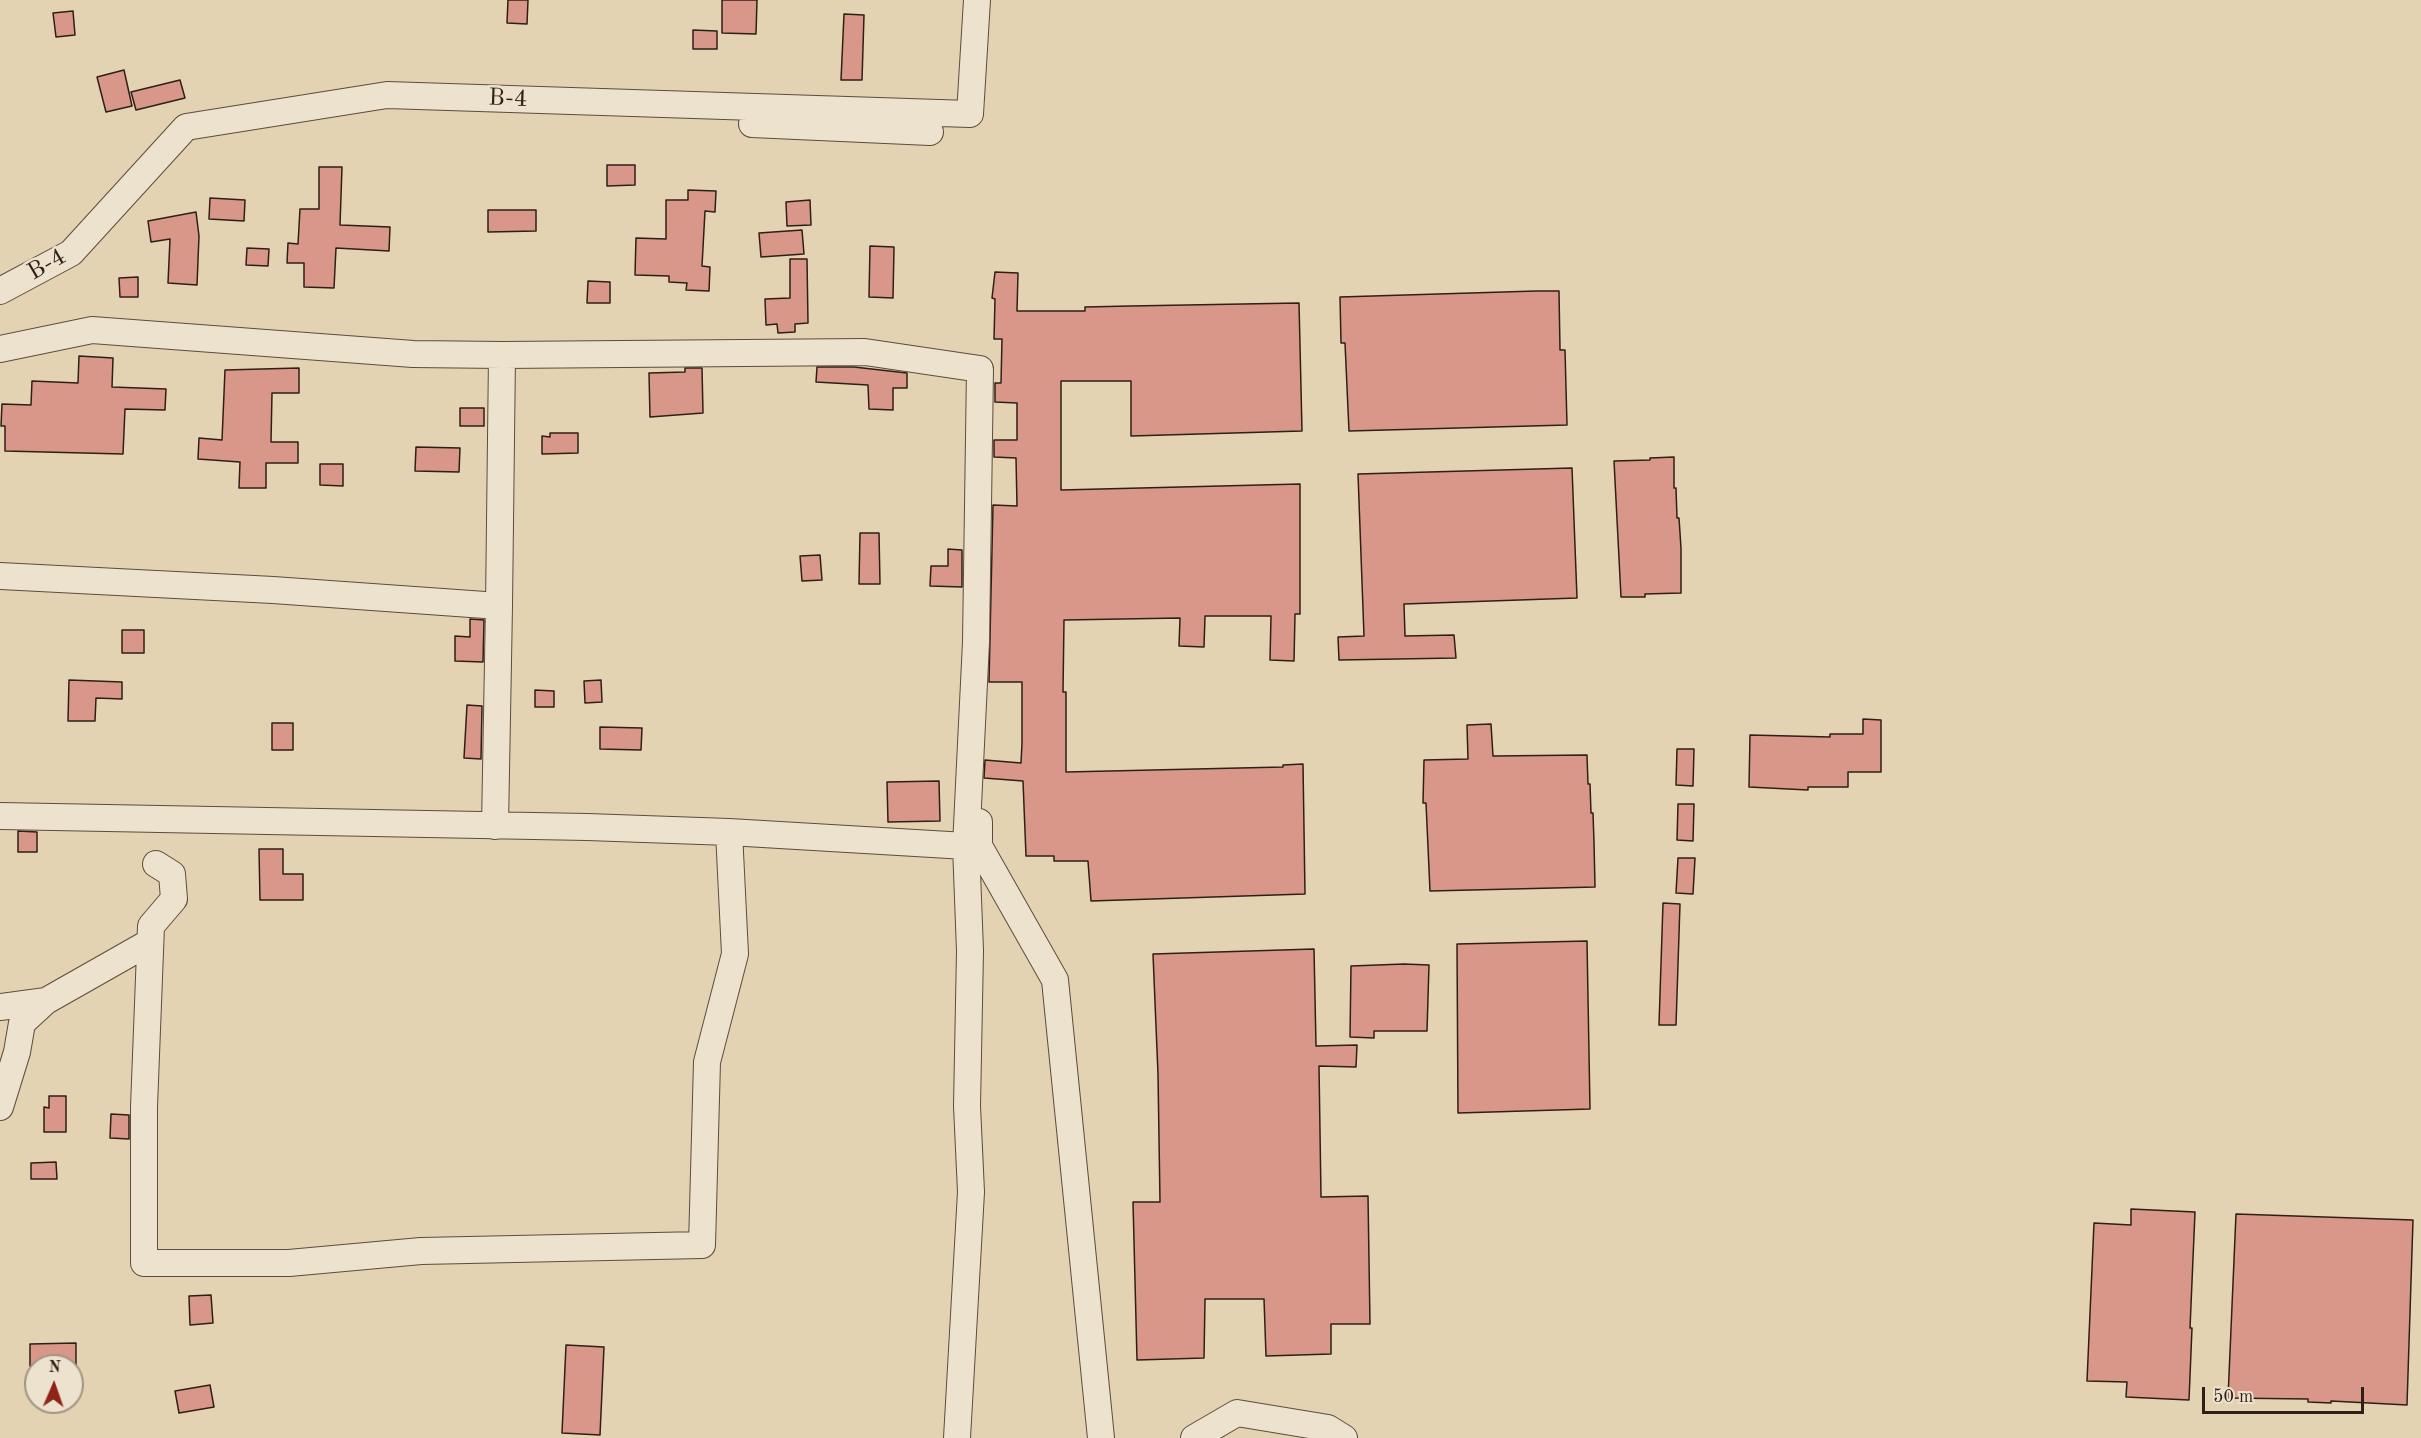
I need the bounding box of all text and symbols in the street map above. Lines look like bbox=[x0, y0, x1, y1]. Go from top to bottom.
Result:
street label: B-4 bbox=[488, 84, 528, 114]
street label: B-4 bbox=[23, 243, 71, 287]
north arrow bbox=[24, 1354, 84, 1414]
text: N bbox=[48, 1360, 61, 1376]
scale bar bbox=[2205, 1375, 2367, 1413]
text: 50 m bbox=[2213, 1388, 2253, 1406]

